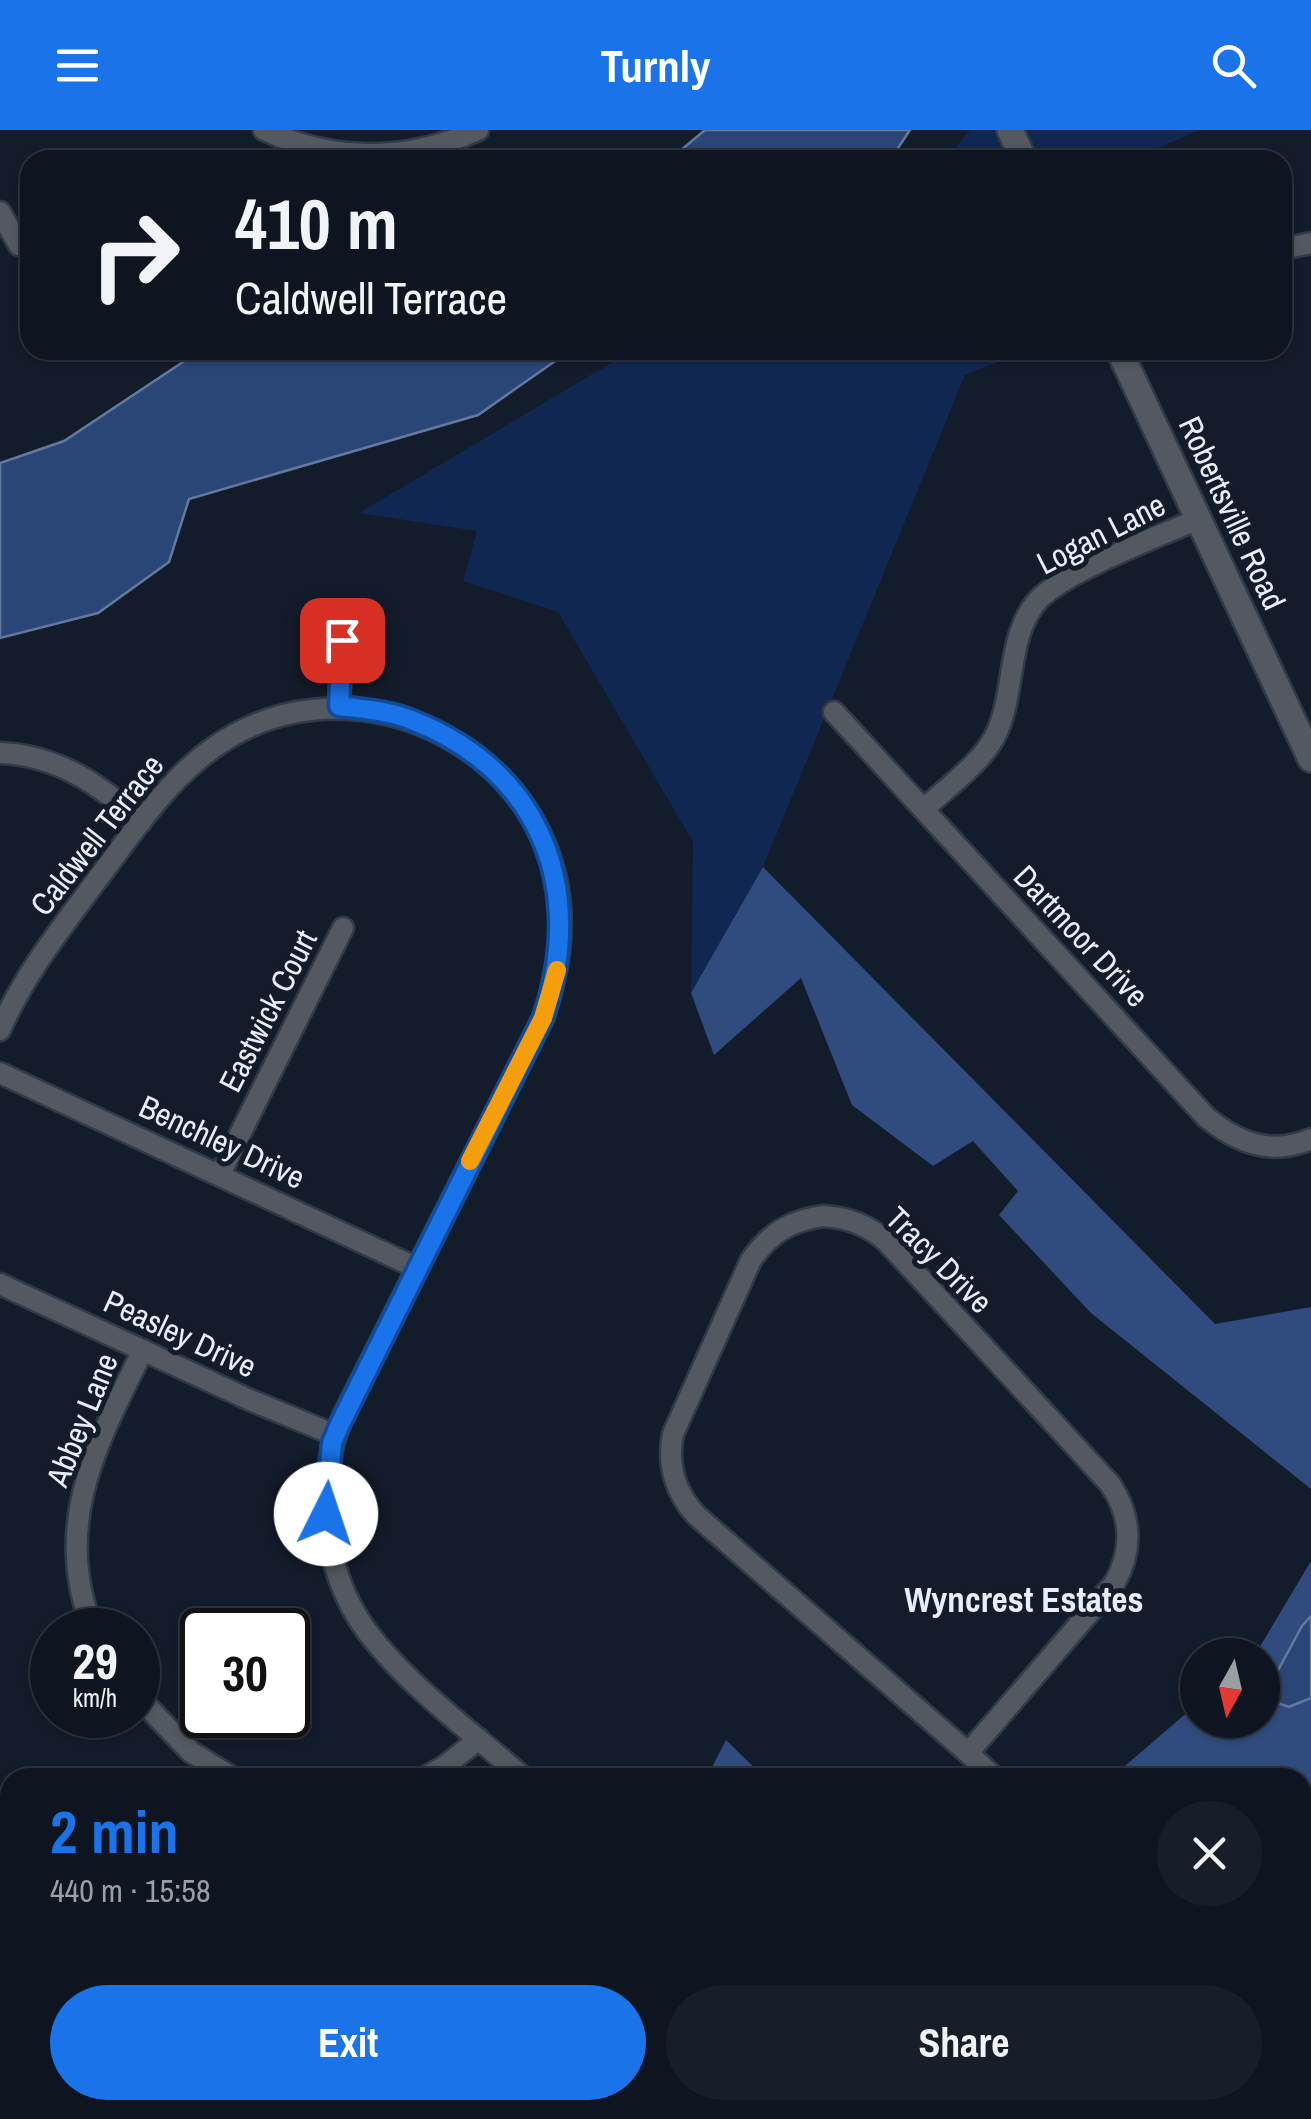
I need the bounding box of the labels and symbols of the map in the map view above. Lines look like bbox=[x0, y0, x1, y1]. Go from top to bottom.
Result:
street label: Robertsville Road bbox=[1169, 409, 1296, 616]
street label: Logan Lane bbox=[1029, 483, 1172, 584]
pin bbox=[300, 598, 385, 683]
street label: Caldwell Terrace bbox=[20, 745, 173, 924]
street label: Dartmoor Drive bbox=[1004, 855, 1158, 1016]
street label: Eastwick Court bbox=[208, 922, 327, 1099]
street label: Benchley Drive bbox=[132, 1084, 312, 1199]
street label: Tracy Drive bbox=[877, 1197, 1002, 1322]
street label: Peasley Drive bbox=[97, 1280, 263, 1388]
street label: Abbey Lane bbox=[35, 1347, 128, 1494]
position arrow bbox=[274, 1462, 378, 1566]
district label: Wyncrest Estates bbox=[905, 1576, 1143, 1623]
speed limit sign: 30 bbox=[180, 1608, 310, 1738]
north arrow bbox=[1180, 1638, 1280, 1738]

